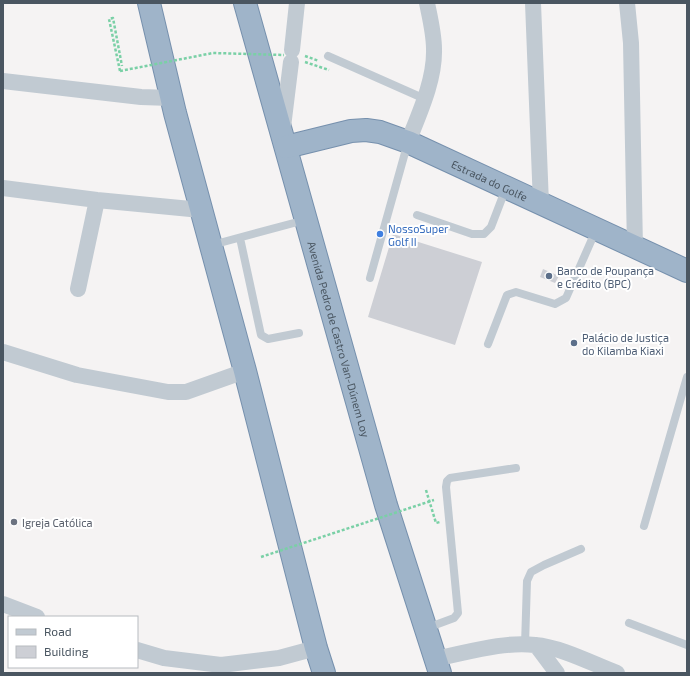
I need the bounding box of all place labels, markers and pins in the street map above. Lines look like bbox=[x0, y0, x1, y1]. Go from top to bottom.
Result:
place label: NossoSuper Golf II bbox=[388, 222, 449, 248]
marker: NossoSuper Golf II bbox=[375, 229, 385, 239]
place label: Banco de Poupança e Crédito (BPC) bbox=[557, 264, 654, 290]
marker: Banco de Poupança e Crédito (BPC) bbox=[544, 271, 554, 281]
place label: Palácio de Justiça do Kilamba Kiaxi bbox=[582, 331, 669, 357]
marker: Palácio de Justiça do Kilamba Kiaxi bbox=[569, 338, 579, 348]
place label: Igreja Católica bbox=[22, 516, 93, 530]
marker: Igreja Católica bbox=[9, 517, 19, 527]

